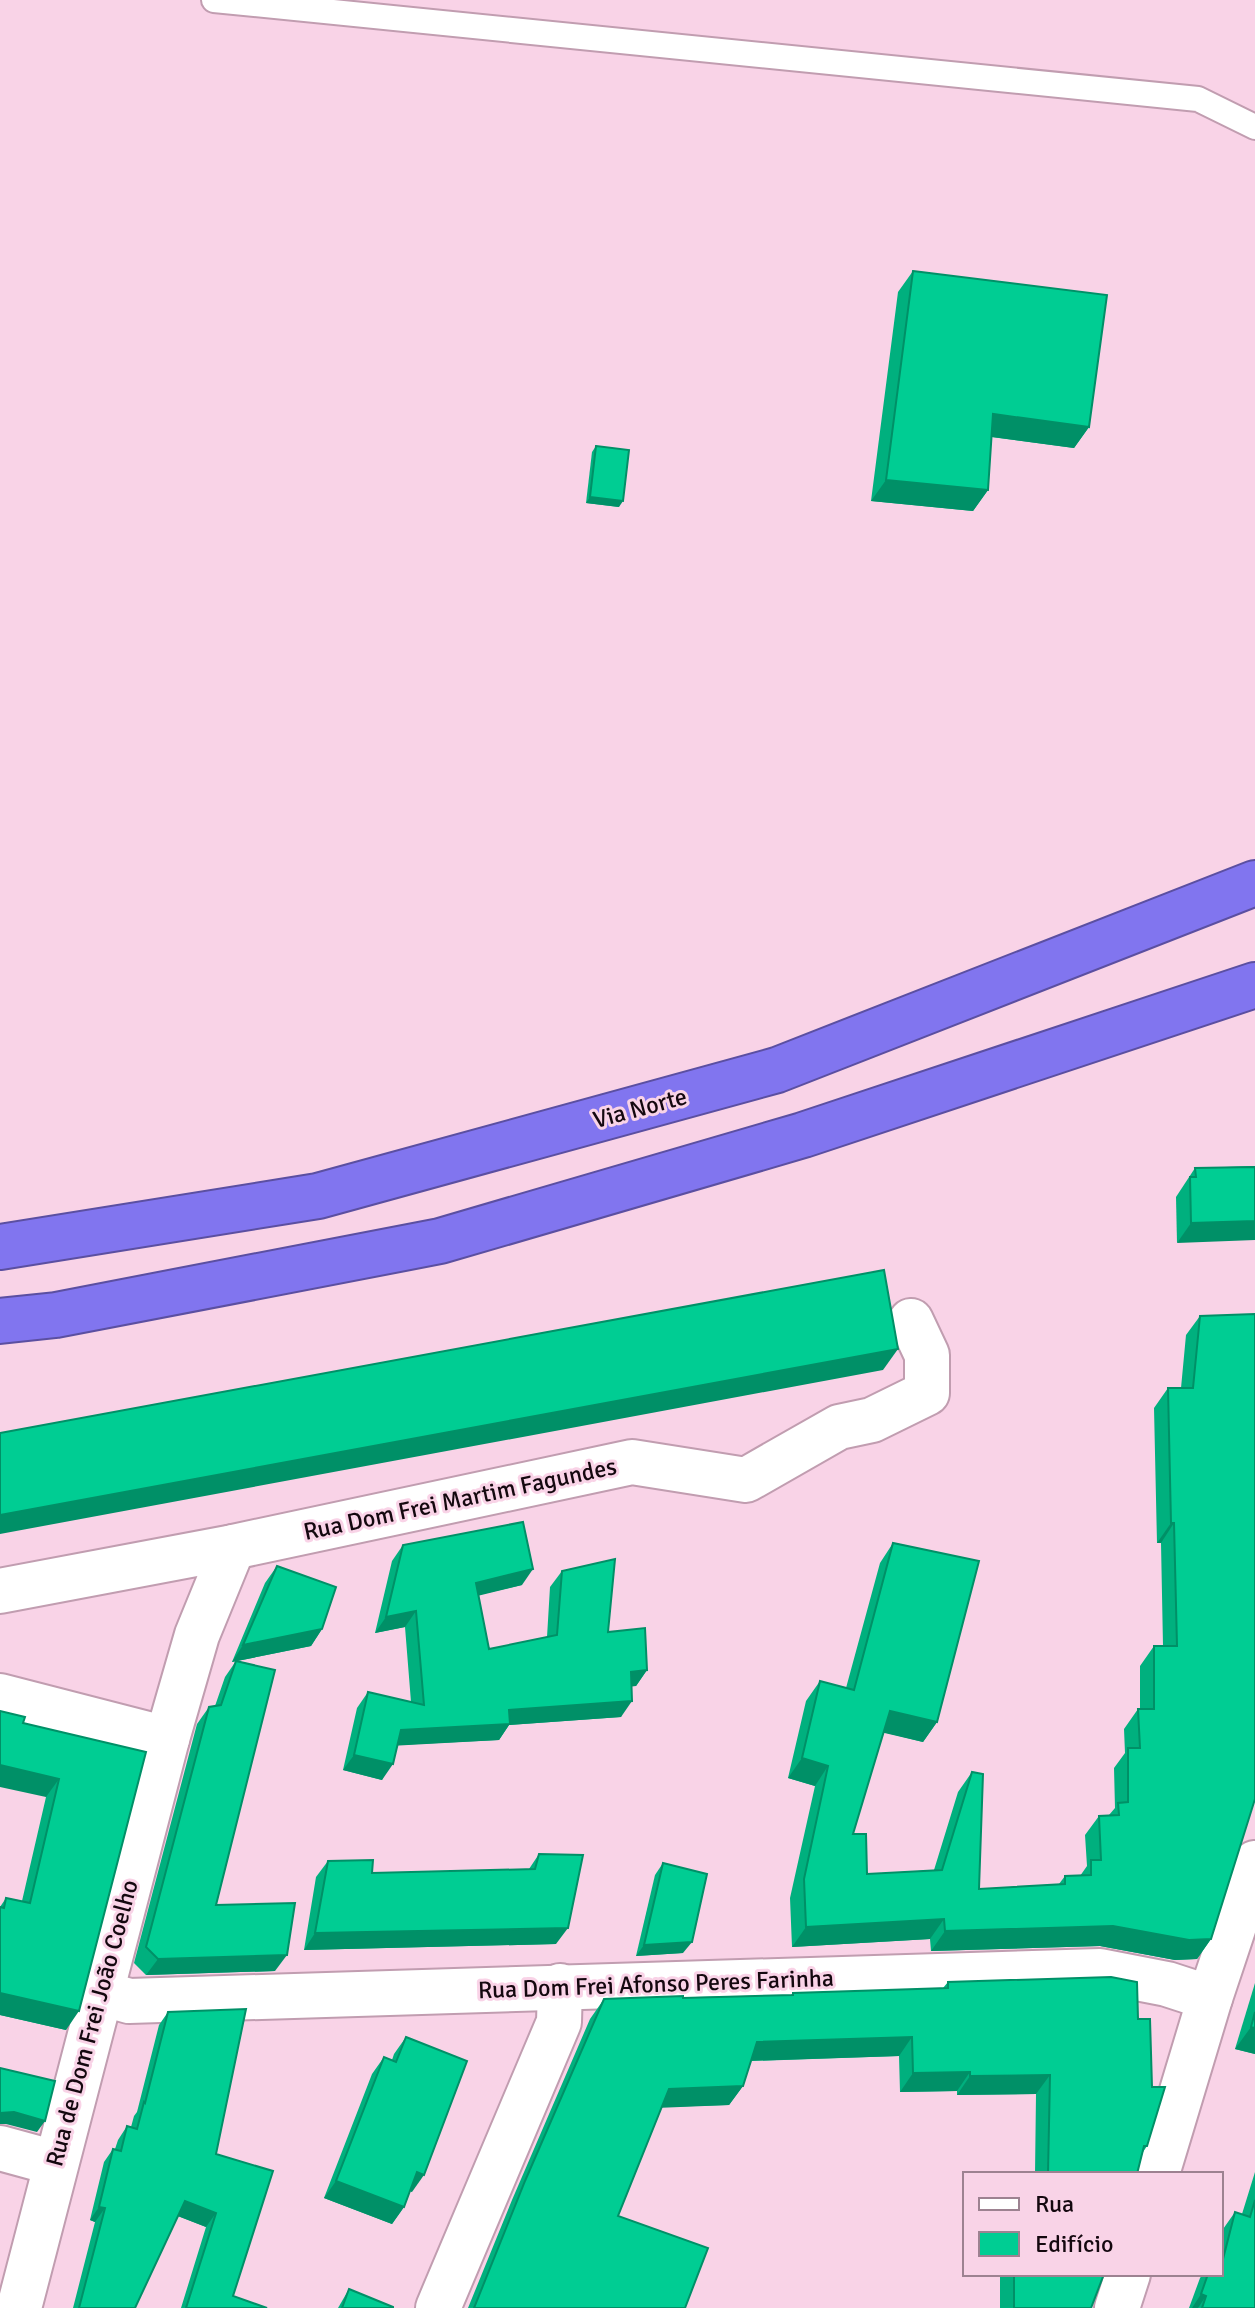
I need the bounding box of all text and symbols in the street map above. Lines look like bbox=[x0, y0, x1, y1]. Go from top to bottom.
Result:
street label: Via Norte bbox=[590, 1081, 690, 1135]
street label: Rua Dom Frei Martim Fagundes bbox=[301, 1451, 619, 1547]
street label: Rua de Dom Frei João Coelho bbox=[39, 1876, 145, 2170]
street label: Rua Dom Frei Afonso Peres Farinha bbox=[478, 1963, 834, 2005]
legend bbox=[963, 2172, 1223, 2276]
text: Rua bbox=[1035, 2189, 1074, 2219]
text: Edifício bbox=[1035, 2229, 1113, 2259]

